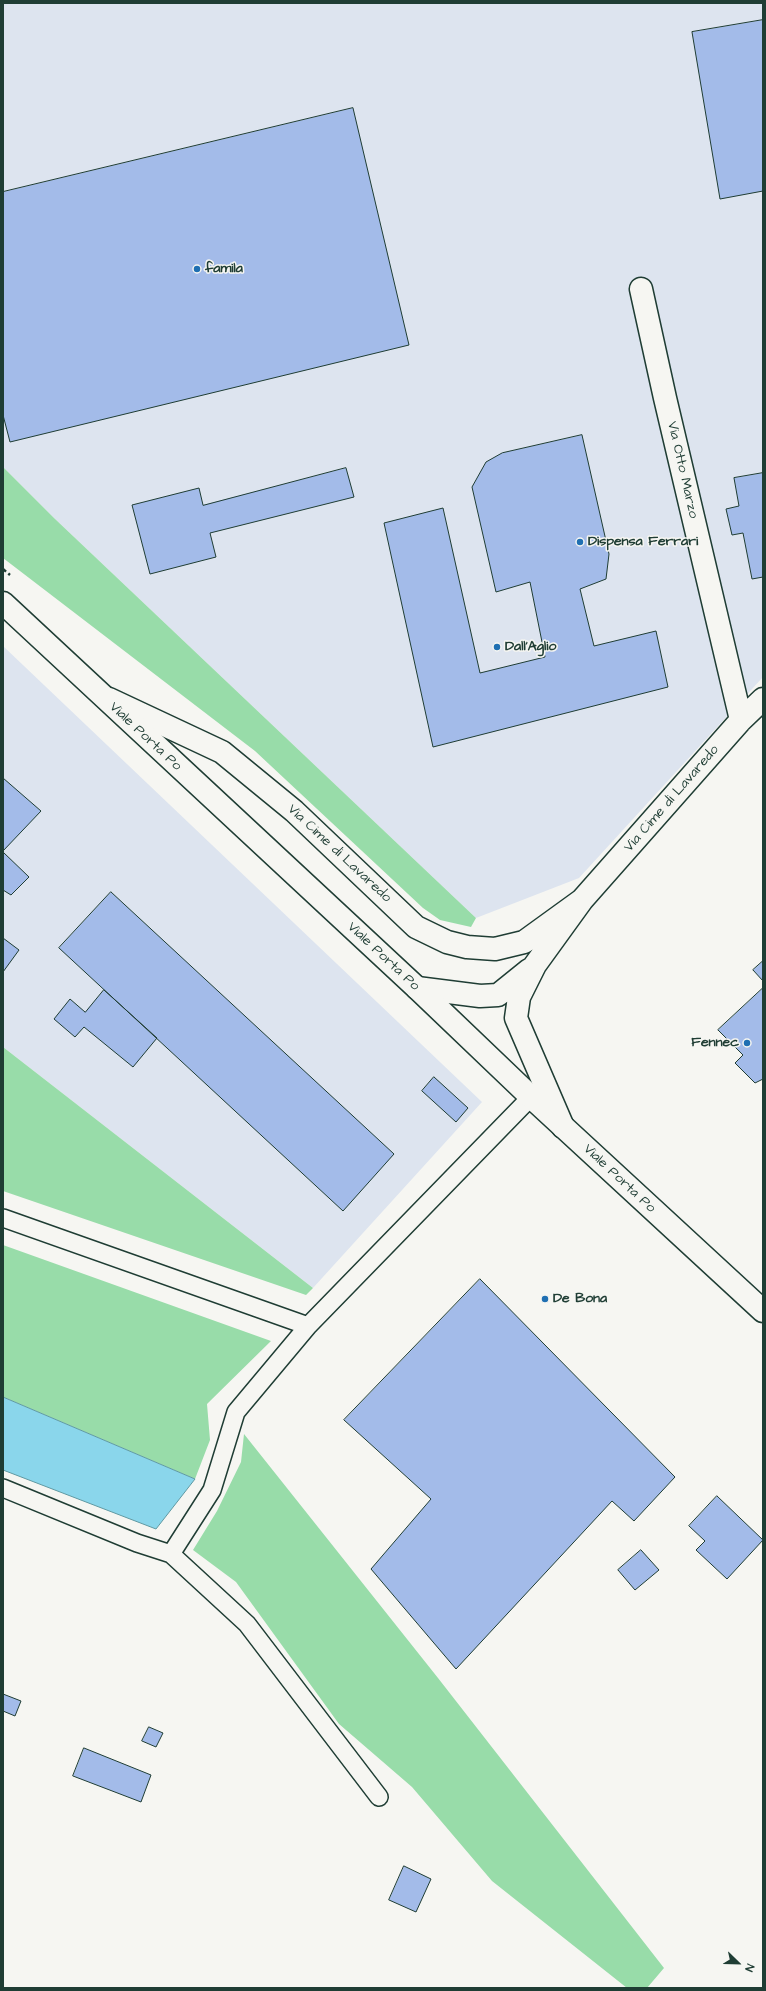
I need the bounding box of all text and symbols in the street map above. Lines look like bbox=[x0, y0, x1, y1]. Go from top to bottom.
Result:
place label: famila bbox=[205, 261, 243, 277]
marker: famila bbox=[192, 264, 202, 274]
street label: Via Otto Marzo bbox=[663, 420, 701, 520]
place label: Dispensa Ferrari bbox=[588, 534, 698, 550]
marker: Dispensa Ferrari bbox=[575, 537, 585, 547]
place label: Dall'Aglio bbox=[505, 639, 556, 655]
marker: Dall'Aglio bbox=[492, 642, 502, 652]
street label: Viale Porta Po bbox=[105, 699, 185, 775]
street label: Via Cime di Lavaredo bbox=[621, 742, 723, 856]
street label: Via Cime di Lavaredo bbox=[283, 801, 395, 907]
street label: Viale Porta Po bbox=[343, 919, 423, 995]
place label: Fennec bbox=[691, 1035, 739, 1051]
marker: Fennec bbox=[742, 1038, 752, 1048]
street label: Viale Porta Po bbox=[579, 1141, 659, 1217]
place label: De Bona bbox=[553, 1291, 607, 1307]
marker: De Bona bbox=[540, 1294, 550, 1304]
north arrow bbox=[718, 1943, 758, 1983]
text: N bbox=[741, 1962, 758, 1974]

